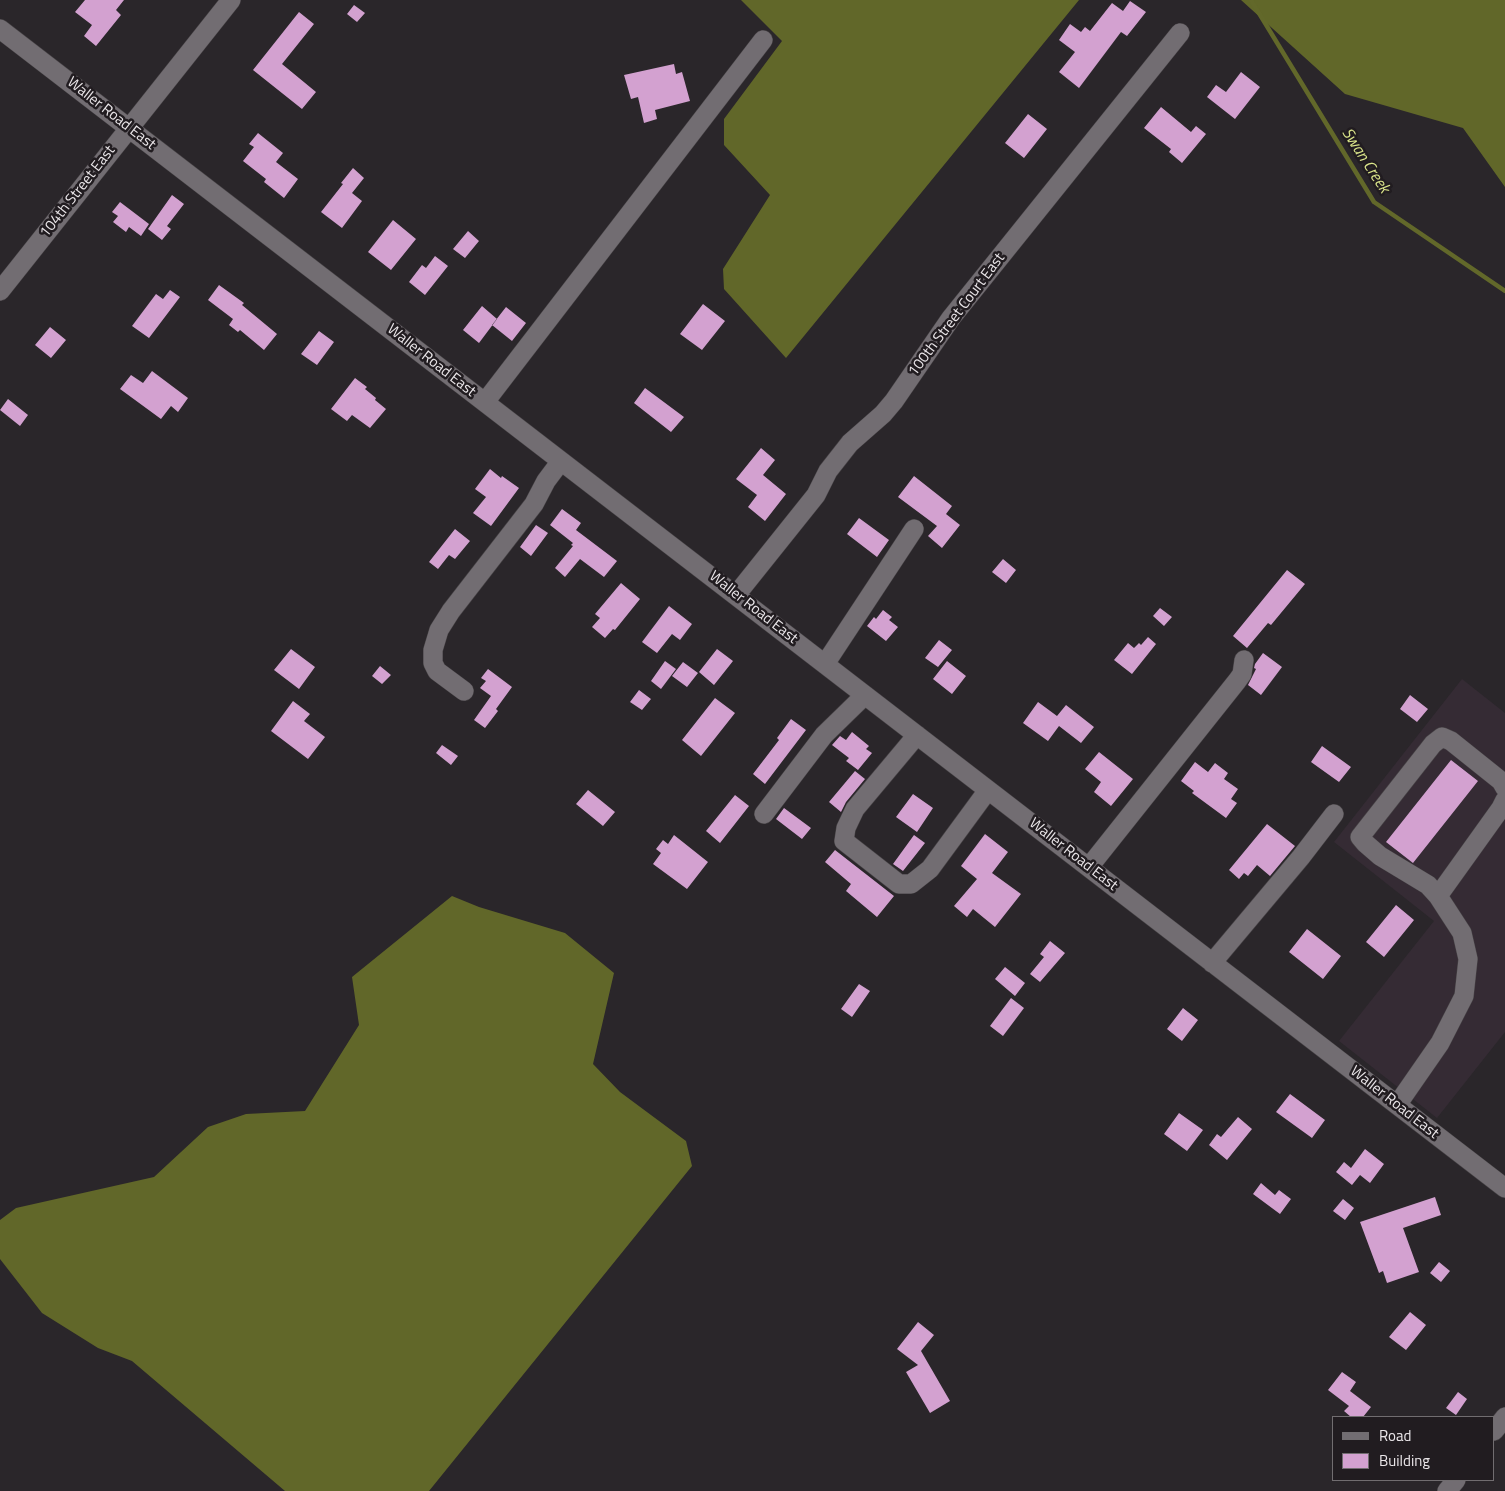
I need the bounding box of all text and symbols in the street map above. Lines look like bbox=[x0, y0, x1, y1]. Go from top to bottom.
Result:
street label: Waller Road East bbox=[63, 74, 159, 154]
water label: Swan Creek bbox=[1337, 125, 1393, 197]
street label: 104th Street East bbox=[36, 142, 120, 242]
street label: 100th Street Court East bbox=[905, 250, 1009, 380]
street label: Waller Road East bbox=[383, 321, 479, 401]
street label: Waller Road East bbox=[705, 568, 801, 648]
street label: Waller Road East bbox=[1025, 815, 1121, 895]
street label: Waller Road East bbox=[1346, 1063, 1442, 1143]
legend bbox=[1332, 1416, 1495, 1481]
text: Road bbox=[1379, 1424, 1411, 1447]
text: Building bbox=[1379, 1449, 1430, 1472]

